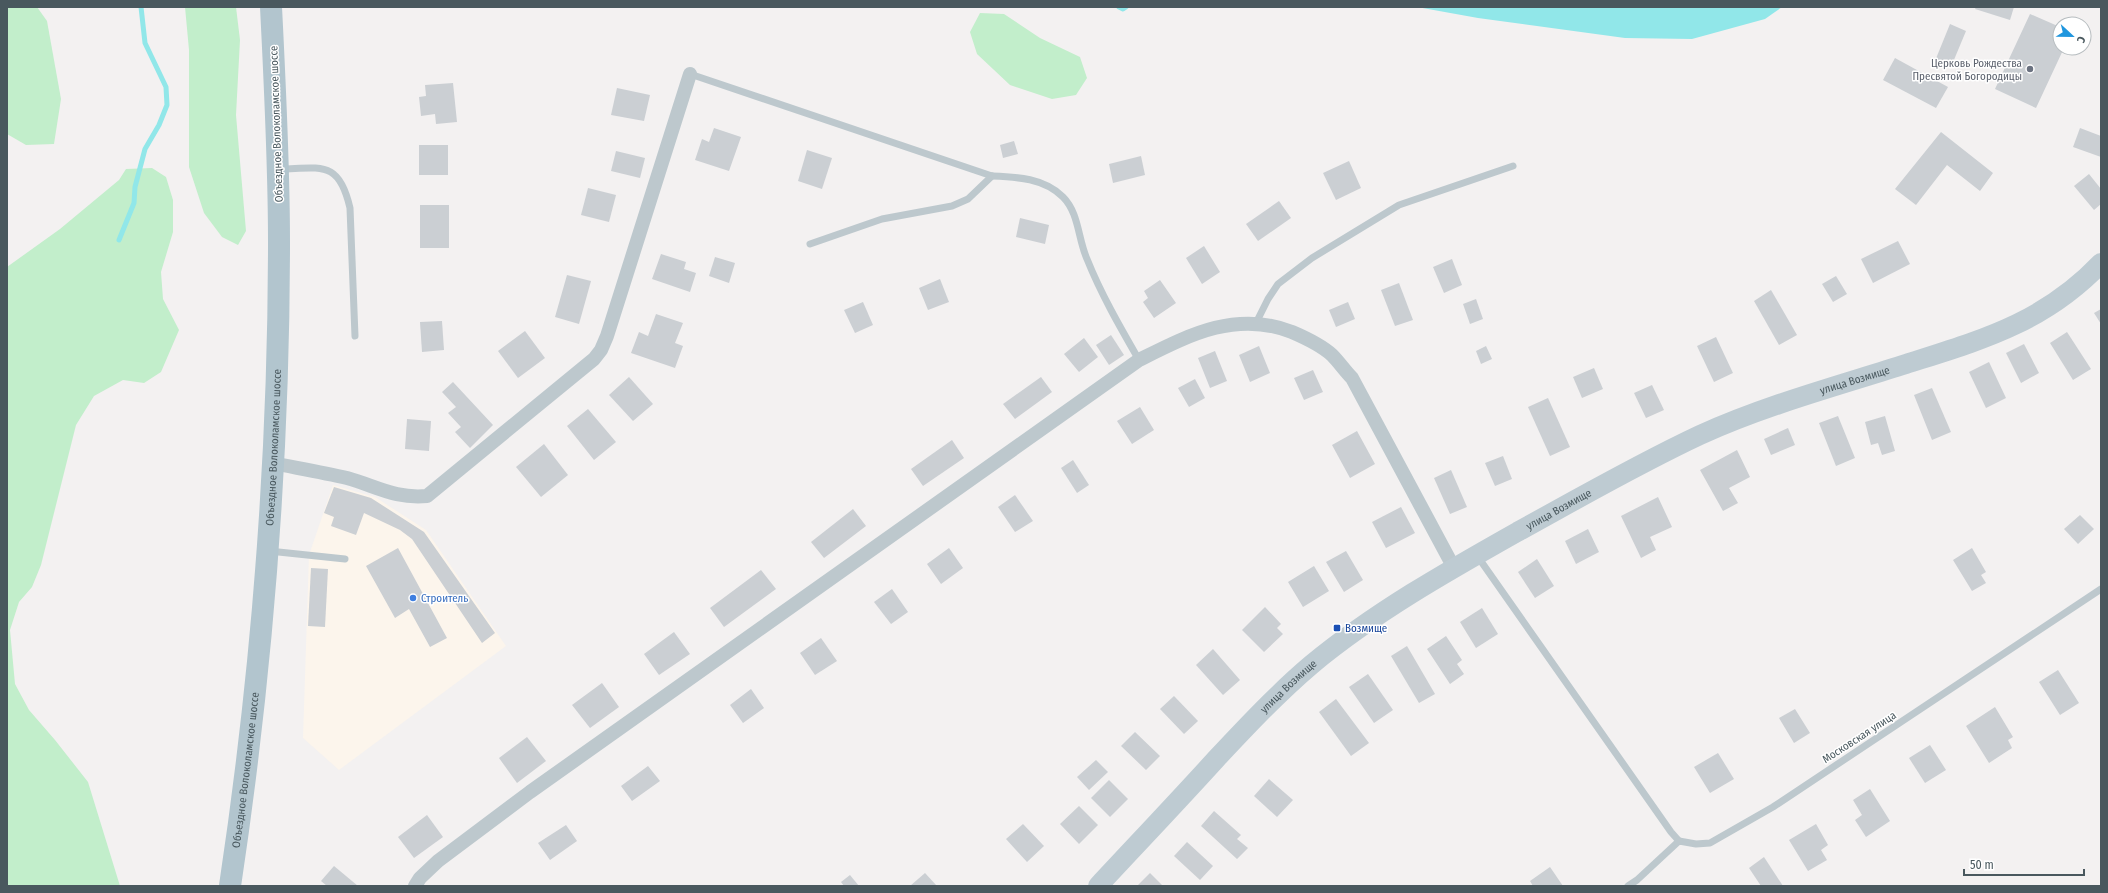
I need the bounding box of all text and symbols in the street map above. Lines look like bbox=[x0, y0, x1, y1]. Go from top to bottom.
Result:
north arrow bbox=[2052, 16, 2092, 56]
text: С bbox=[2074, 34, 2088, 45]
street label: Объездное Волоколамское шоссе bbox=[267, 45, 286, 203]
place label: Церковь Рождества Пресвятой Богородицы bbox=[1912, 57, 2022, 83]
marker: Церковь Рождества Пресвятой Богородицы bbox=[2025, 64, 2035, 74]
street label: улица Возмище bbox=[1818, 364, 1891, 397]
street label: Объездное Волоколамское шоссе bbox=[263, 369, 284, 526]
street label: улица Возмище bbox=[1524, 486, 1594, 533]
place label: Строитель bbox=[421, 592, 468, 605]
marker: Строитель bbox=[408, 593, 418, 603]
place label: Возмище bbox=[1345, 622, 1387, 635]
marker: Возмище bbox=[1332, 623, 1342, 633]
street label: улица Возмище bbox=[1258, 657, 1319, 716]
street label: Объездное Волоколамское шоссе bbox=[230, 691, 262, 849]
street label: Московская улица bbox=[1820, 709, 1899, 766]
scale bar bbox=[1964, 851, 2084, 877]
text: 50 m bbox=[1970, 858, 1994, 872]

